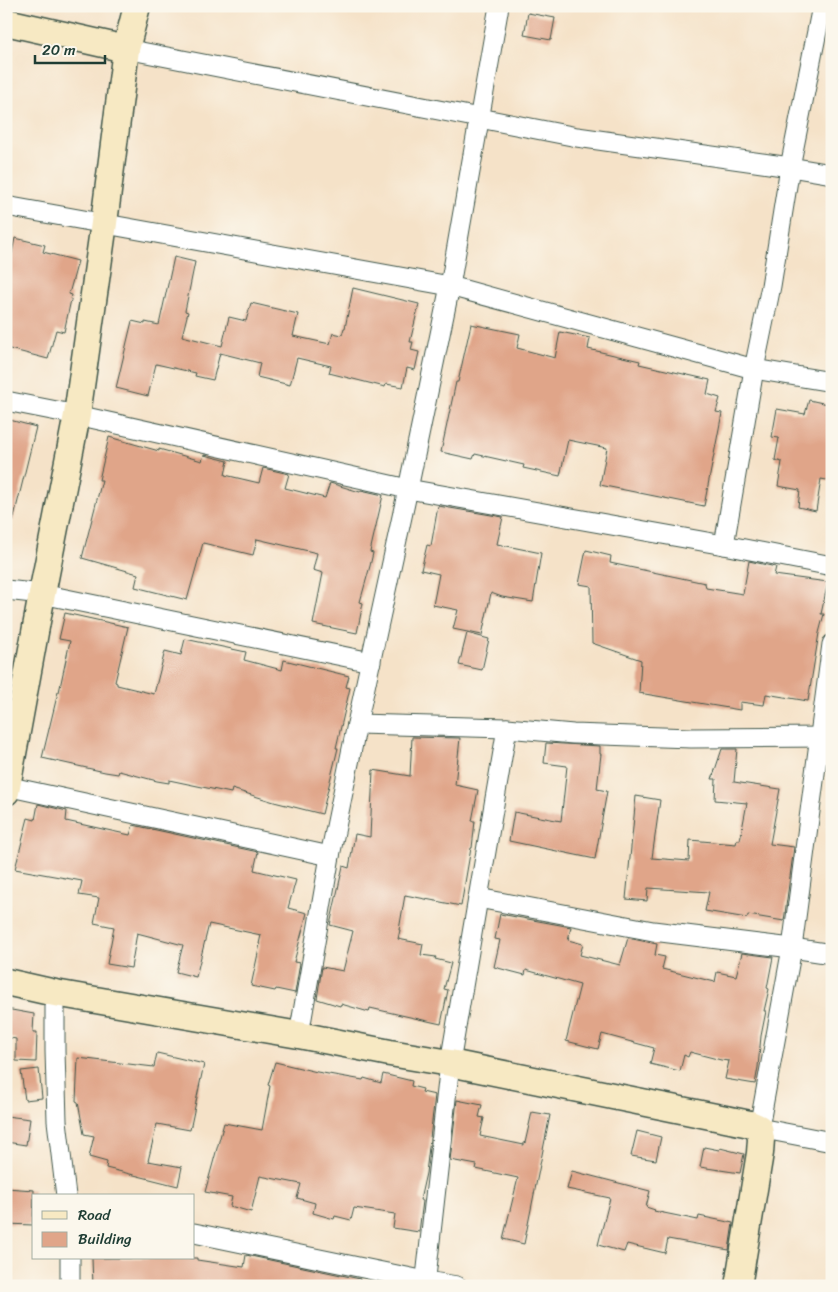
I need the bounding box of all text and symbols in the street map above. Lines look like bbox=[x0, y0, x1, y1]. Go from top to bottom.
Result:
scale bar bbox=[35, 32, 105, 64]
text: 20 m bbox=[42, 37, 76, 63]
legend bbox=[32, 1194, 195, 1260]
text: Road bbox=[78, 1202, 111, 1228]
text: Building bbox=[78, 1226, 132, 1252]

